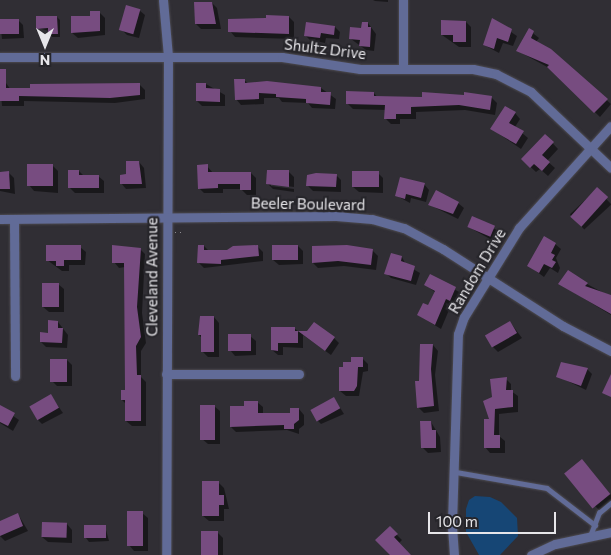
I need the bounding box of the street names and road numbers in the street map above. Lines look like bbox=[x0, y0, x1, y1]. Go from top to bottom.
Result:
street label: Shultz Drive bbox=[283, 35, 367, 63]
street label: Beeler Boulevard bbox=[251, 194, 365, 214]
street label: Cleveland Avenue bbox=[143, 218, 161, 336]
street label: Random Drive bbox=[444, 225, 510, 317]

